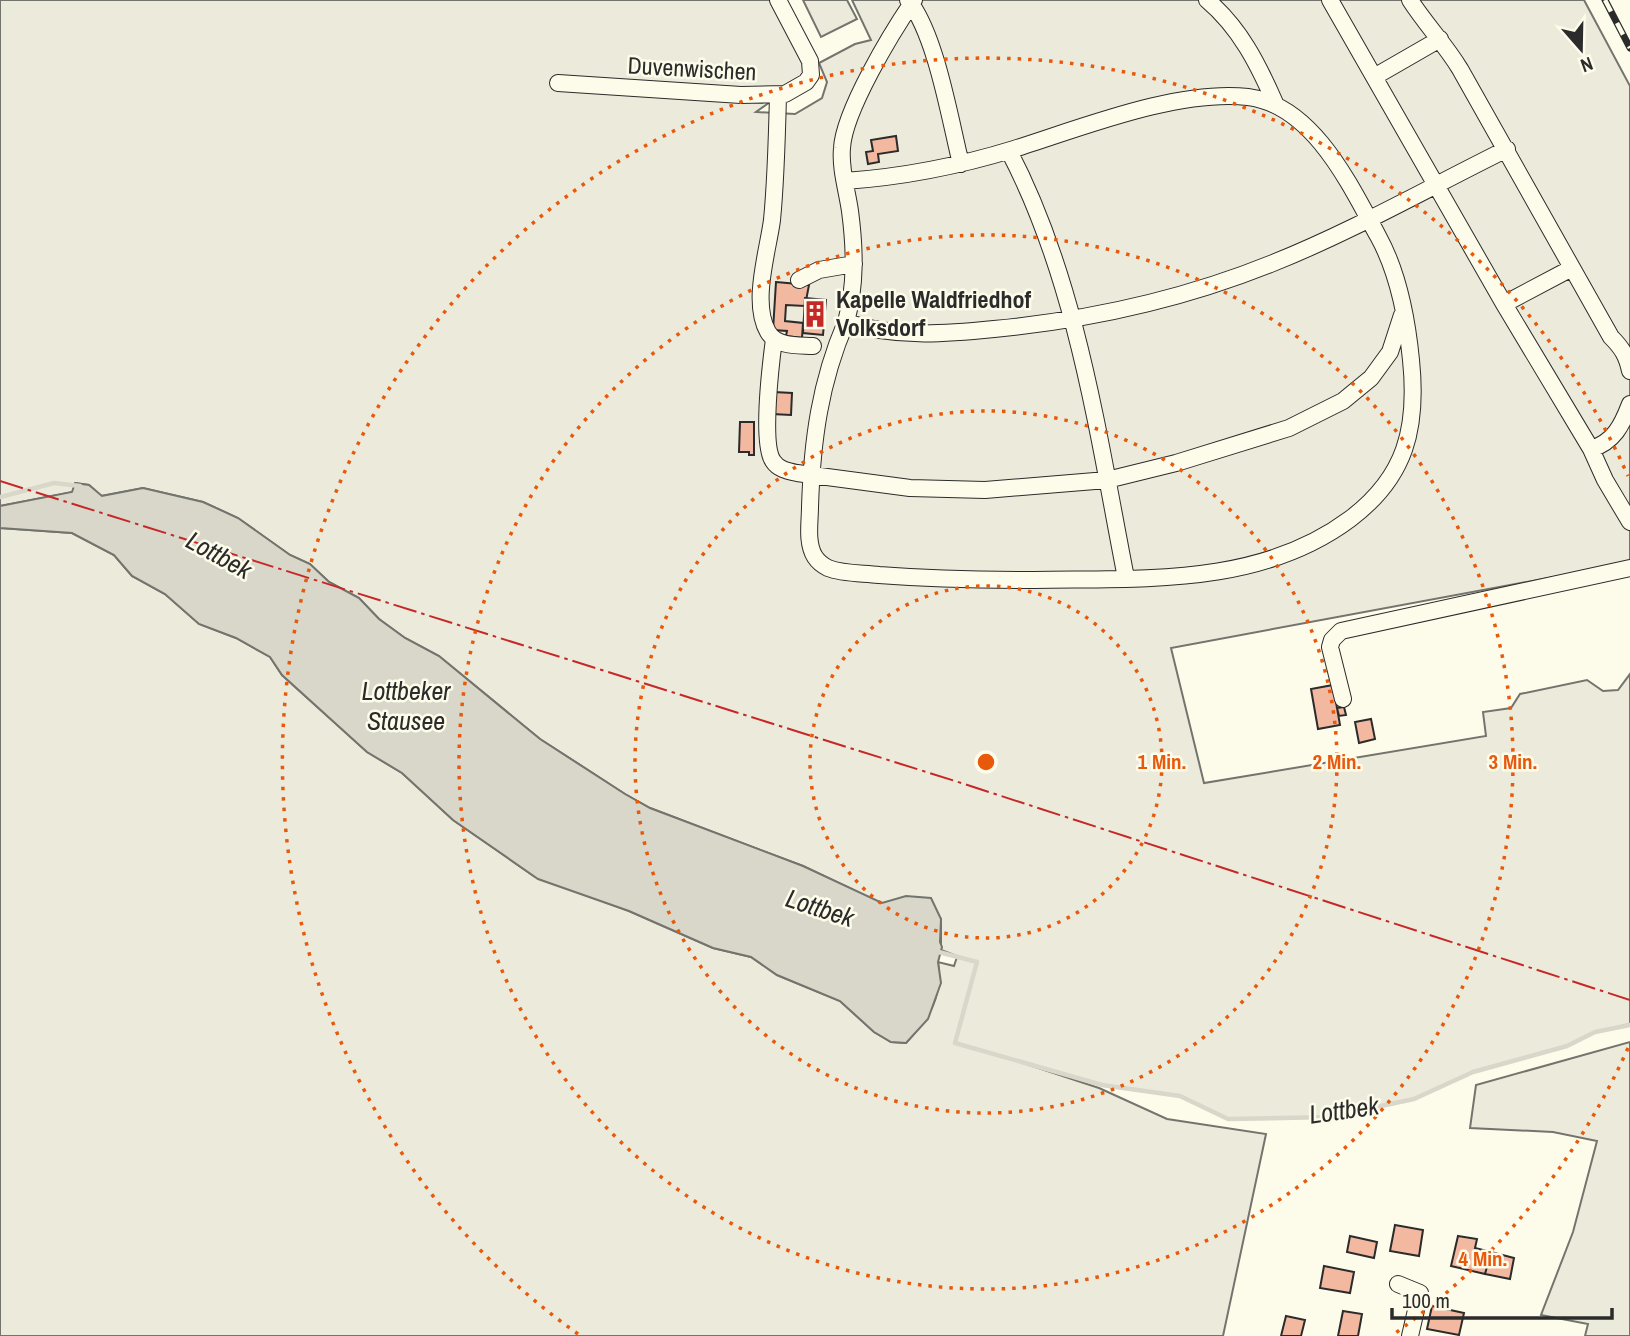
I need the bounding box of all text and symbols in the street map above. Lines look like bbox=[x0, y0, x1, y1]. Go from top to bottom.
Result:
north arrow bbox=[1546, 14, 1616, 84]
street label: Duvenwischen bbox=[627, 49, 757, 87]
text: N bbox=[1577, 51, 1597, 79]
place label: Kapelle Waldfriedhof Volksdorf bbox=[836, 283, 1031, 343]
building icon: Kapelle Waldfriedhof Volksdorf bbox=[800, 299, 830, 329]
water label: Lottbek bbox=[180, 522, 259, 587]
water label: Lottbeker Stausee bbox=[362, 673, 451, 738]
text: 1 Min. bbox=[1138, 747, 1186, 776]
text: 2 Min. bbox=[1313, 747, 1361, 776]
text: 3 Min. bbox=[1489, 747, 1537, 776]
centre of rings bbox=[974, 750, 998, 774]
water label: Lottbek bbox=[781, 880, 860, 935]
water label: Lottbek bbox=[1307, 1087, 1382, 1132]
text: 4 Min. bbox=[1459, 1244, 1507, 1273]
scale bar bbox=[1392, 1276, 1612, 1320]
text: 100 m bbox=[1402, 1286, 1450, 1315]

